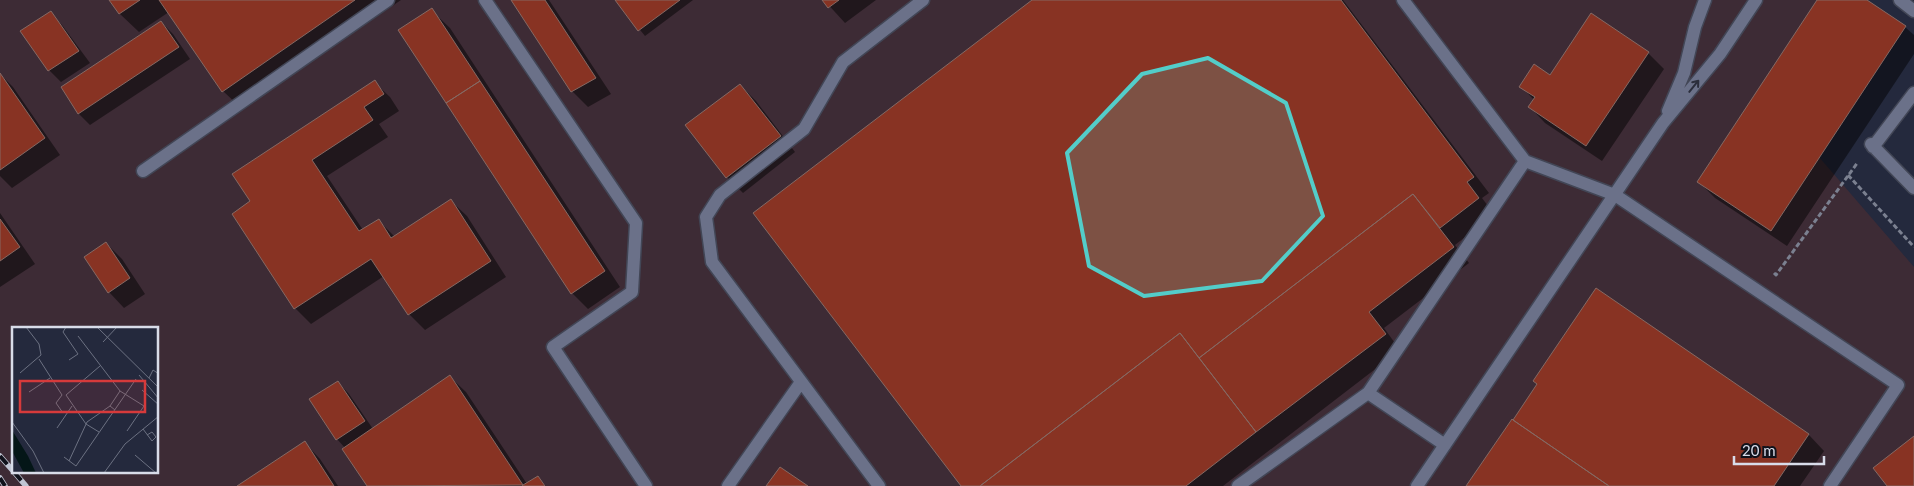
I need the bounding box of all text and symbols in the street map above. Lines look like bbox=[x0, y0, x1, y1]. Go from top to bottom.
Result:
one-way arrow bbox=[1689, 79, 1700, 92]
inset map bbox=[12, 327, 159, 474]
scale bar bbox=[1734, 434, 1824, 466]
text: 20 m bbox=[1742, 441, 1776, 459]

